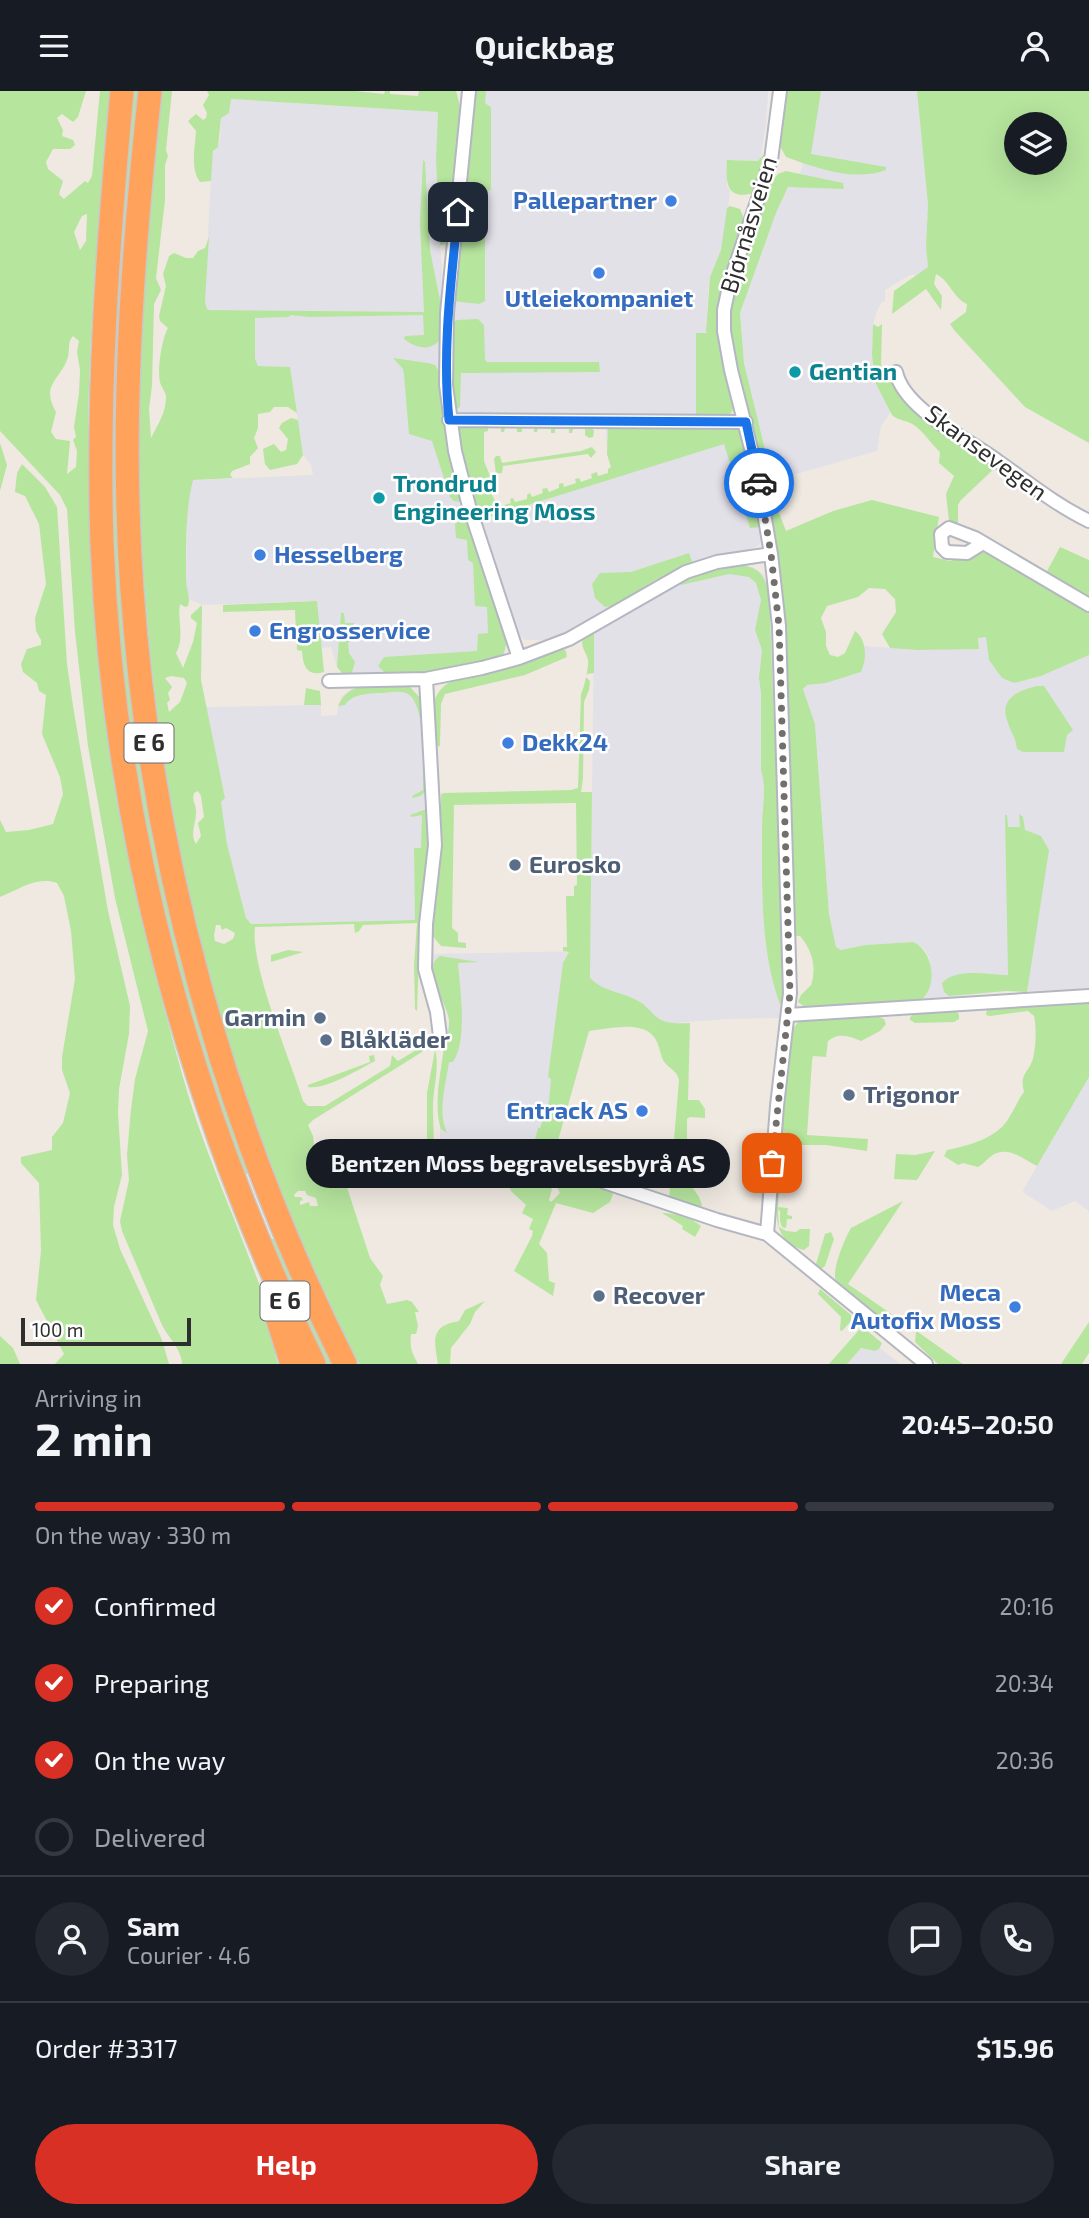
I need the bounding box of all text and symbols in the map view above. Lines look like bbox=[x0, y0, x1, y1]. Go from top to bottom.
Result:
icon: menu bbox=[35, 27, 73, 65]
text: Quickbag bbox=[475, 27, 614, 65]
icon: person bbox=[1016, 27, 1054, 65]
map controls bbox=[1004, 112, 1067, 175]
button: layers bbox=[1004, 112, 1067, 175]
street label: Bjørnåsveien bbox=[713, 153, 782, 297]
pin bbox=[428, 182, 488, 242]
place label: Pallepartner bbox=[513, 185, 658, 214]
icon: home bbox=[439, 193, 477, 231]
marker: Pallepartner bbox=[663, 193, 679, 209]
marker: Utleiekompaniet bbox=[591, 265, 607, 281]
place label: Utleiekompaniet bbox=[505, 283, 693, 312]
place label: Gentian bbox=[809, 356, 897, 385]
marker: Gentian bbox=[787, 364, 803, 380]
street label: Skansevegen bbox=[920, 398, 1053, 506]
courier bbox=[724, 448, 794, 518]
icon: car bbox=[740, 464, 778, 502]
place label: Trondrud Engineering Moss bbox=[393, 468, 595, 525]
marker: Trondrud Engineering Moss bbox=[371, 490, 387, 506]
place label: Hesselberg bbox=[274, 539, 403, 568]
marker: Hesselberg bbox=[252, 547, 268, 563]
place label: Engrosservice bbox=[269, 615, 431, 644]
marker: Engrosservice bbox=[247, 623, 263, 639]
road number: E 6 bbox=[124, 723, 174, 763]
place label: Dekk24 bbox=[522, 727, 608, 756]
marker: Dekk24 bbox=[500, 735, 516, 751]
place label: Eurosko bbox=[529, 849, 621, 878]
marker: Eurosko bbox=[507, 857, 523, 873]
place label: Garmin bbox=[224, 1002, 306, 1031]
marker: Garmin bbox=[312, 1010, 328, 1026]
place label: Blåkläder bbox=[340, 1024, 451, 1053]
marker: Blåkläder bbox=[318, 1032, 334, 1048]
place label: Trigonor bbox=[863, 1079, 960, 1108]
marker: Trigonor bbox=[841, 1087, 857, 1103]
place label: Entrack AS bbox=[506, 1095, 628, 1124]
marker: Entrack AS bbox=[634, 1103, 650, 1119]
pin bbox=[742, 1133, 802, 1193]
callout: Bentzen Moss begravelsesbyrå AS bbox=[307, 1139, 730, 1187]
icon: bag bbox=[753, 1144, 791, 1182]
text: Bentzen Moss begravelsesbyrå AS bbox=[331, 1149, 705, 1177]
place label: Meca Autofix Moss bbox=[851, 1277, 1001, 1334]
place label: Recover bbox=[613, 1280, 706, 1309]
road number: E 6 bbox=[260, 1281, 310, 1321]
marker: Recover bbox=[591, 1288, 607, 1304]
marker: Meca Autofix Moss bbox=[1007, 1299, 1023, 1315]
scale bar bbox=[21, 1315, 191, 1347]
text: 100 m bbox=[32, 1318, 83, 1341]
text: Arriving in bbox=[35, 1384, 142, 1412]
text: 20:45–20:50 bbox=[901, 1408, 1054, 1439]
text: 2 min bbox=[35, 1410, 153, 1465]
text: On the way · 330 m bbox=[35, 1521, 231, 1549]
icon: check bbox=[35, 1587, 73, 1625]
text: Confirmed bbox=[94, 1590, 217, 1621]
text: 20:16 bbox=[999, 1592, 1054, 1620]
icon: check bbox=[35, 1664, 73, 1702]
text: Preparing bbox=[94, 1667, 209, 1698]
text: 20:34 bbox=[995, 1669, 1054, 1697]
icon: check bbox=[35, 1741, 73, 1779]
text: On the way bbox=[94, 1744, 225, 1775]
text: 20:36 bbox=[996, 1746, 1054, 1774]
text: Delivered bbox=[94, 1821, 206, 1852]
button: person bbox=[35, 1902, 109, 1976]
button: chat bbox=[888, 1902, 962, 1976]
button: phone bbox=[980, 1902, 1054, 1976]
text: Sam bbox=[127, 1910, 180, 1941]
text: Courier · 4.6 bbox=[127, 1941, 251, 1969]
text: Order #3317 bbox=[35, 2032, 177, 2063]
text: $15.96 bbox=[976, 2032, 1054, 2063]
button: Help bbox=[35, 2124, 538, 2204]
button: Share bbox=[552, 2124, 1054, 2204]

